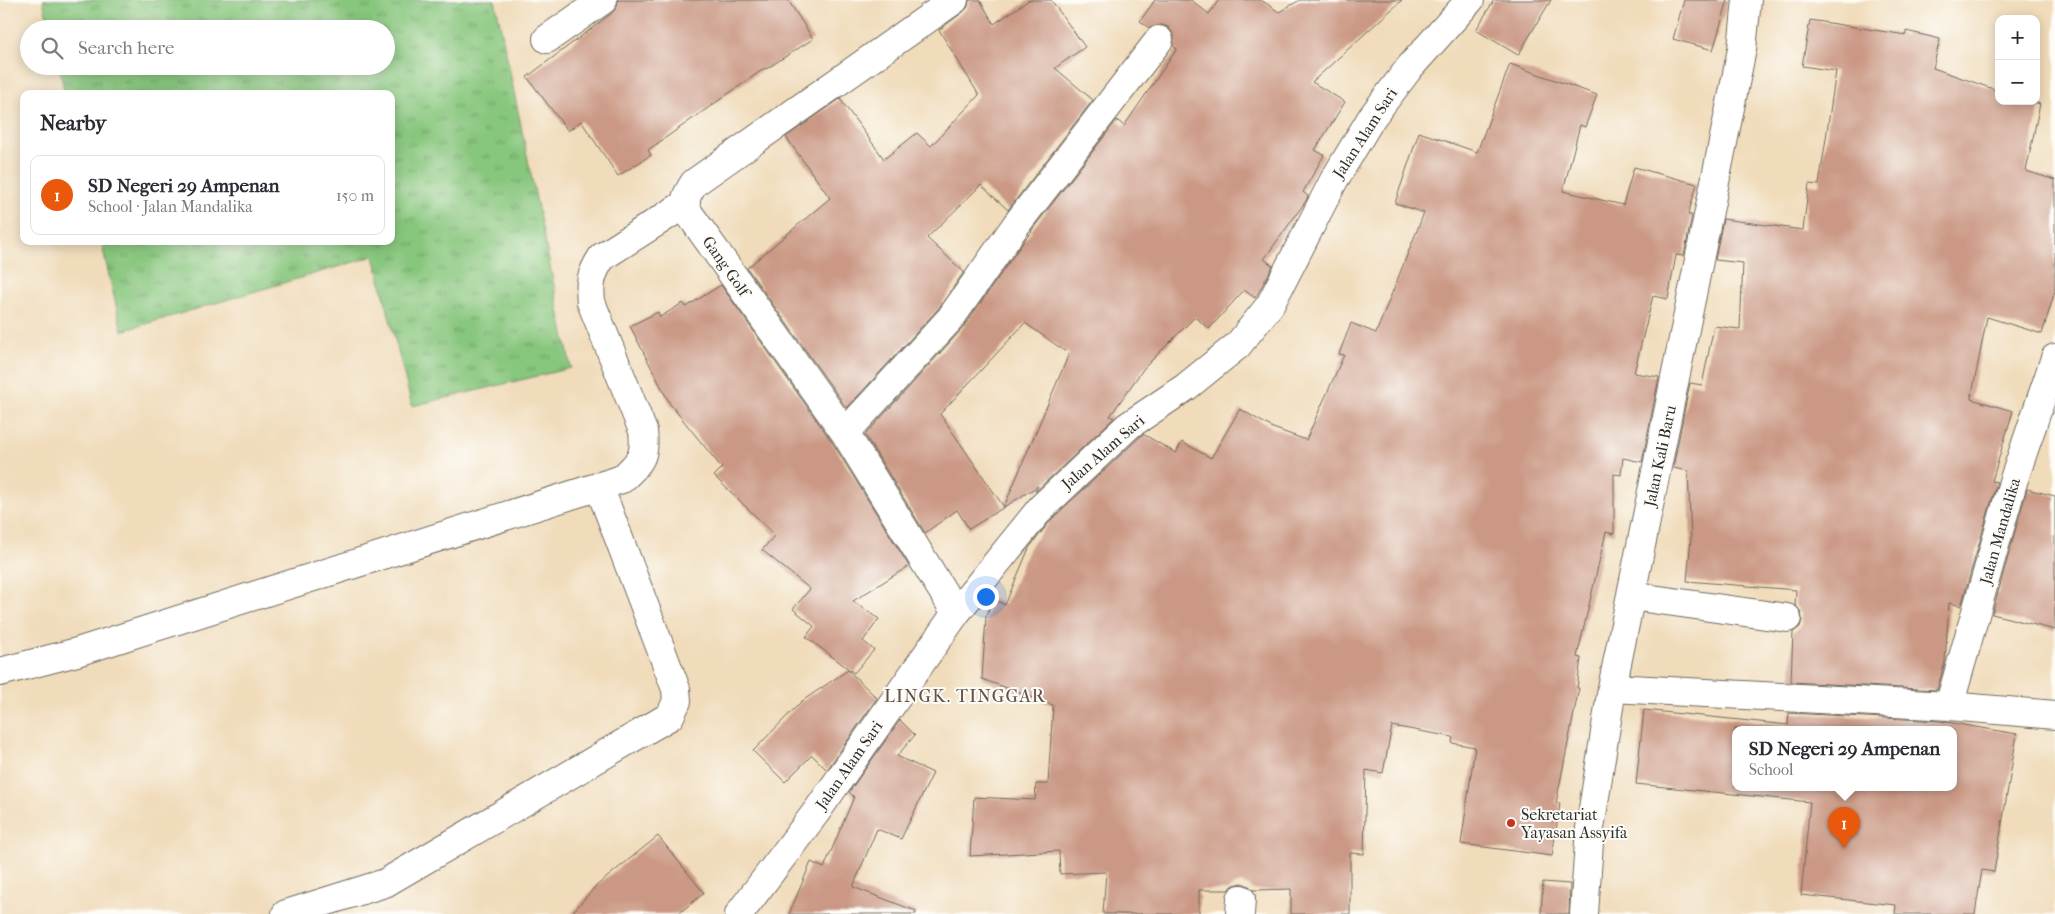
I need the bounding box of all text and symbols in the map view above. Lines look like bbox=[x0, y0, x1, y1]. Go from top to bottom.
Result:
map controls bbox=[1995, 15, 2040, 105]
button: + bbox=[1995, 15, 2040, 60]
search box bbox=[20, 20, 395, 75]
icon: search bbox=[38, 34, 66, 62]
text: Search here bbox=[78, 37, 174, 59]
button: − bbox=[1995, 60, 2040, 105]
street label: Jalan Alam Sari bbox=[1328, 84, 1401, 183]
text: Nearby bbox=[40, 111, 106, 135]
text: SD Negeri 29 Ampenan bbox=[88, 175, 280, 197]
text: 1 bbox=[54, 186, 60, 205]
text: 150 m bbox=[336, 186, 374, 205]
text: School · Jalan Mandalika bbox=[88, 197, 253, 216]
street label: Gang Golf bbox=[698, 232, 756, 303]
street label: Jalan Kali Baru bbox=[1640, 404, 1680, 510]
street label: Jalan Alam Sari bbox=[1056, 411, 1149, 495]
street label: Jalan Mandalika bbox=[1975, 475, 2024, 588]
your location bbox=[973, 584, 999, 610]
district label: LINGK. TINGGAR bbox=[884, 686, 1046, 707]
street label: Jalan Alam Sari bbox=[810, 717, 887, 815]
popup bbox=[1732, 726, 1957, 791]
text: SD Negeri 29 Ampenan bbox=[1749, 738, 1940, 760]
text: School bbox=[1749, 760, 1793, 779]
place label: Sekretariat Yayasan Assyifa bbox=[1520, 805, 1628, 842]
pin: 1 bbox=[1828, 807, 1860, 848]
marker: Sekretariat Yayasan Assyifa bbox=[1505, 817, 1517, 829]

